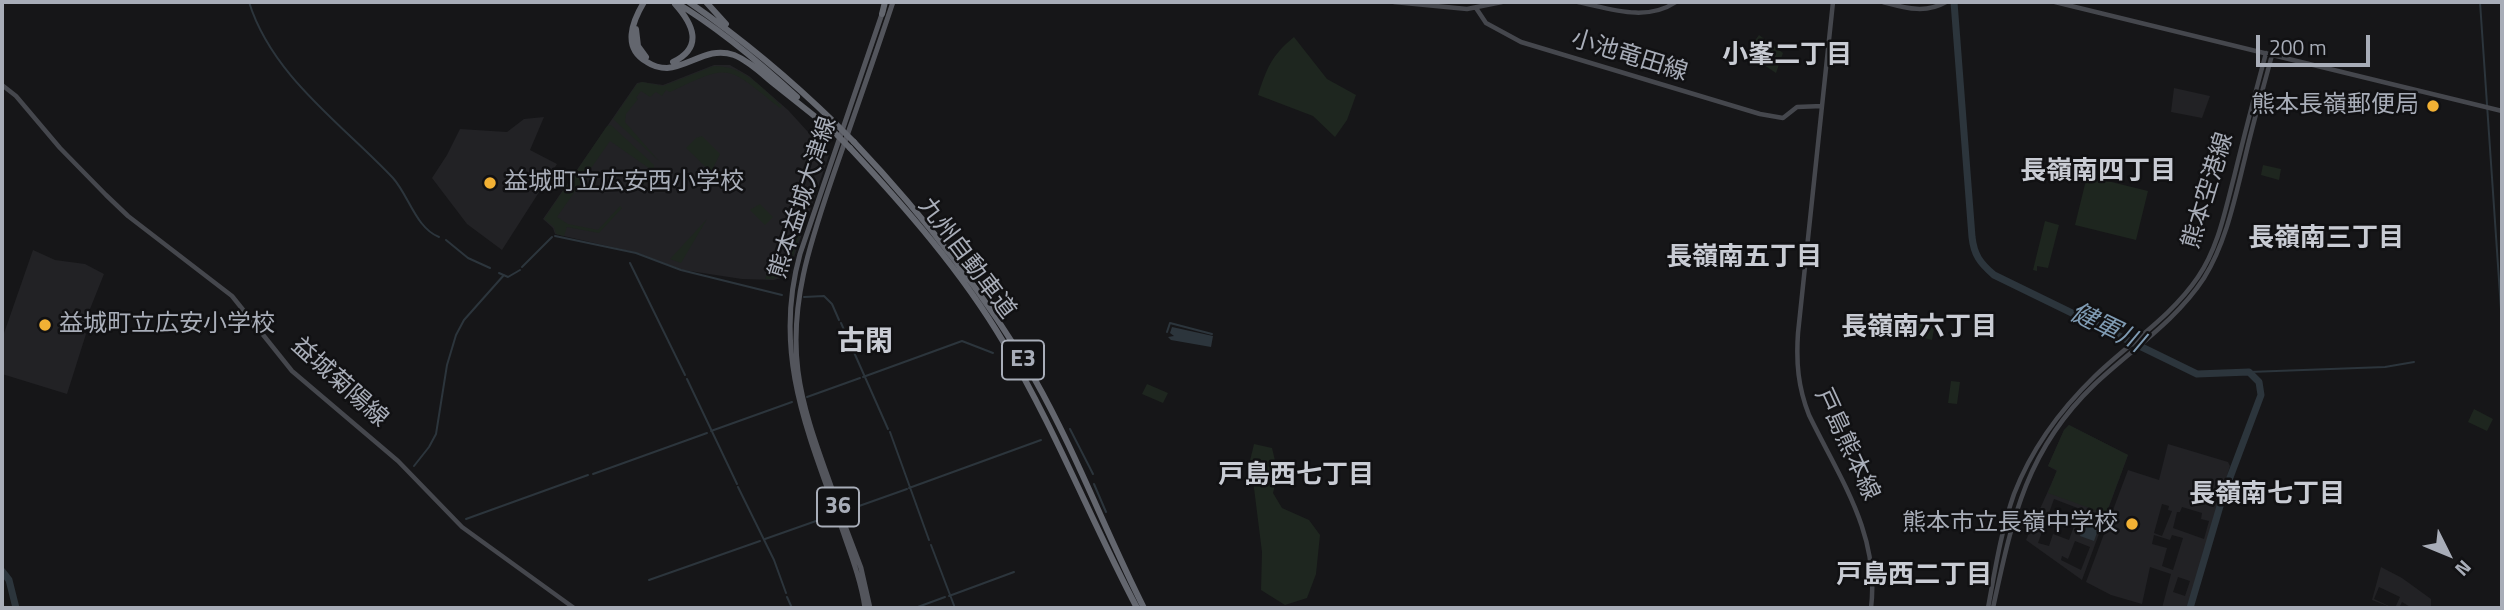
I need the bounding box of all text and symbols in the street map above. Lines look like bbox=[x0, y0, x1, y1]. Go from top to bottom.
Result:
scale bar bbox=[2259, 21, 2373, 65]
street label: 小池竜田線 bbox=[1567, 26, 1691, 88]
text: 200 m bbox=[2269, 31, 2326, 63]
district label: 小峯二丁目 bbox=[1722, 41, 1852, 73]
place label: 熊本長嶺郵便局 bbox=[2251, 92, 2419, 120]
marker: 熊本長嶺郵便局 bbox=[2425, 98, 2441, 114]
street label: 熊本益城大津線 bbox=[764, 114, 844, 282]
street label: 熊本空港線 bbox=[2178, 129, 2240, 253]
district label: 長嶺南四丁目 bbox=[2020, 157, 2176, 189]
place label: 益城町立広安西小学校 bbox=[504, 169, 744, 197]
marker: 益城町立広安西小学校 bbox=[482, 175, 498, 191]
street label: 九州自動車道 bbox=[911, 193, 1021, 325]
district label: 長嶺南三丁目 bbox=[2248, 224, 2404, 256]
district label: 長嶺南五丁目 bbox=[1666, 243, 1822, 275]
water label: 健軍川 bbox=[2064, 298, 2148, 360]
place label: 益城町立広安小学校 bbox=[59, 311, 275, 339]
district label: 長嶺南六丁目 bbox=[1841, 313, 1997, 345]
marker: 益城町立広安小学校 bbox=[37, 317, 53, 333]
district label: 古閑 bbox=[837, 326, 893, 360]
street label: 益城菊陽線 bbox=[285, 332, 393, 434]
road number: E3 bbox=[1002, 340, 1044, 380]
street label: 戸島熊本線 bbox=[1808, 385, 1884, 505]
district label: 戸島西七丁目 bbox=[1218, 461, 1374, 493]
district label: 長嶺南七丁目 bbox=[2189, 480, 2345, 512]
road number: 36 bbox=[817, 488, 859, 526]
place label: 熊本市立長嶺中学校 bbox=[1902, 510, 2118, 538]
marker: 熊本市立長嶺中学校 bbox=[2124, 516, 2140, 532]
north arrow bbox=[2413, 519, 2483, 589]
text: N bbox=[2449, 554, 2479, 583]
district label: 戸島西二丁目 bbox=[1836, 561, 1992, 593]

